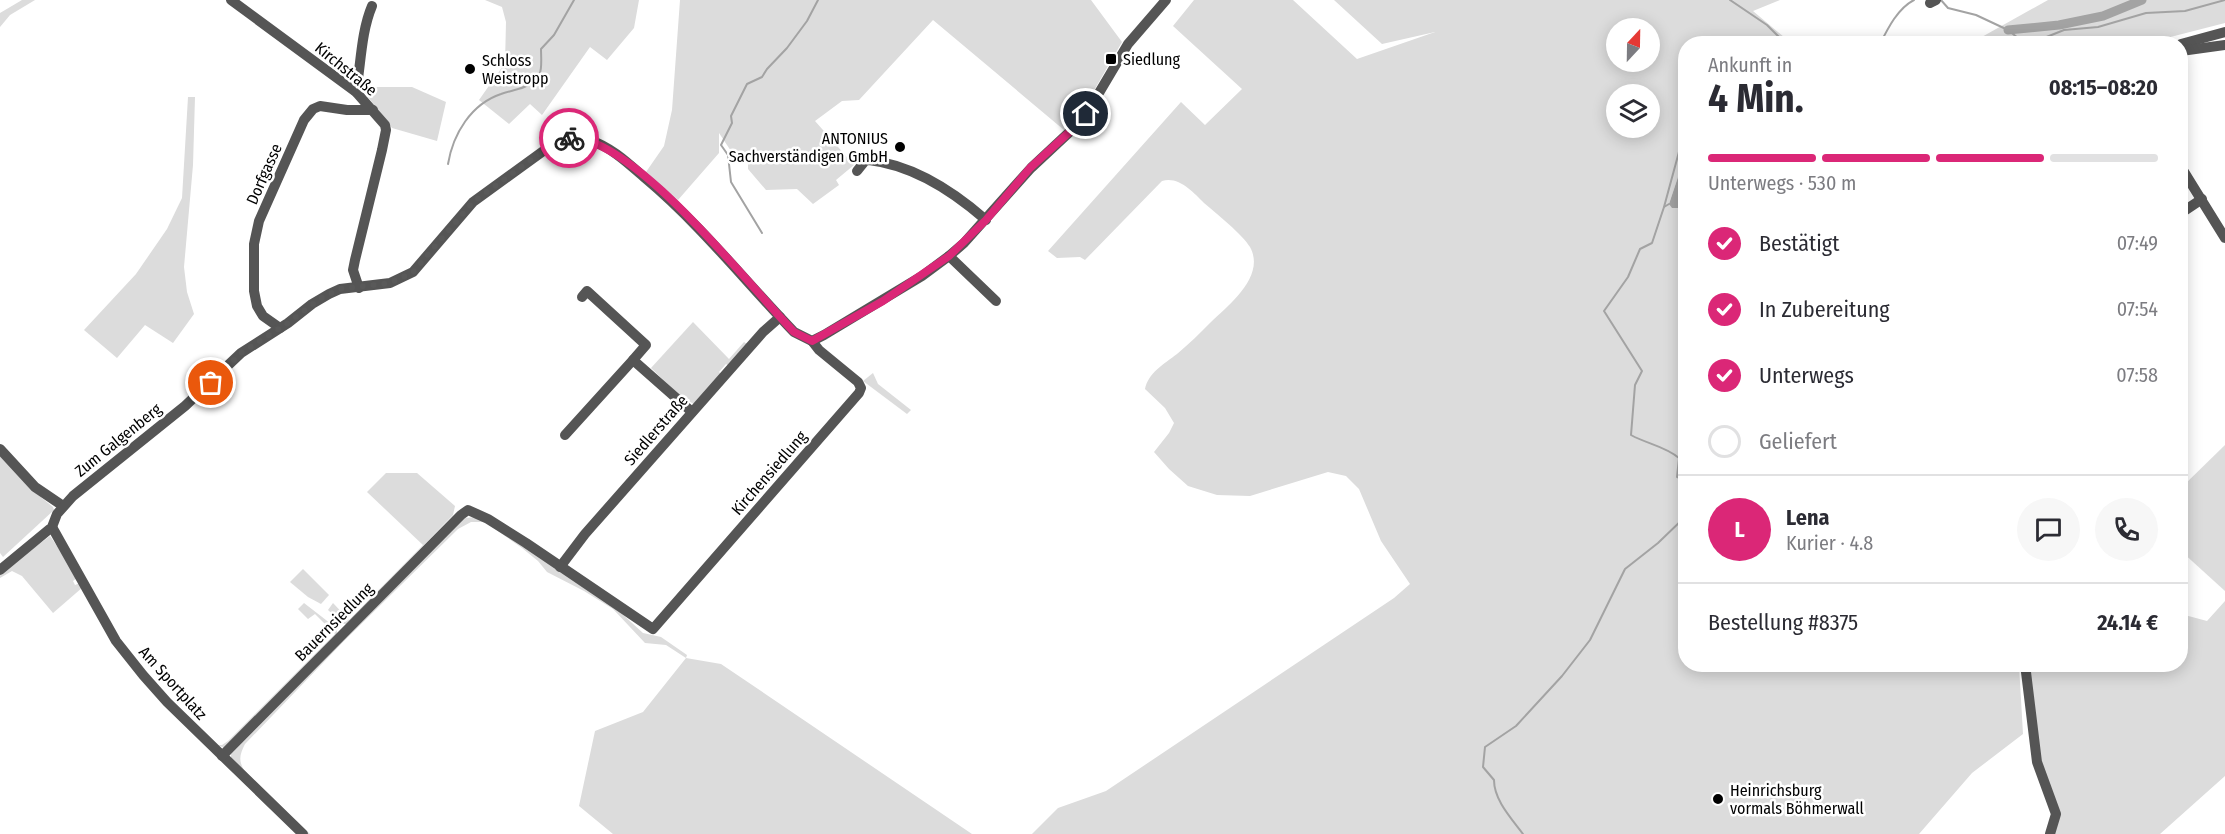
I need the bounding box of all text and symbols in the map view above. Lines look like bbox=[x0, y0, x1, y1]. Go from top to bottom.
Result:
north arrow bbox=[1606, 18, 1660, 72]
map controls bbox=[1606, 18, 1660, 138]
street label: Kirchstraße bbox=[311, 38, 381, 100]
place label: Siedlung bbox=[1123, 50, 1180, 69]
place label: Schloss Weistropp bbox=[482, 51, 548, 88]
marker: Siedlung bbox=[1104, 52, 1118, 66]
text: Ankunft in bbox=[1708, 53, 1792, 77]
marker: Schloss Weistropp bbox=[463, 62, 477, 76]
text: 08:15–08:20 bbox=[2049, 74, 2158, 101]
text: 4 Min. bbox=[1708, 76, 1804, 122]
button: layers bbox=[1606, 84, 1660, 138]
pin bbox=[1060, 88, 1111, 139]
icon: home bbox=[1069, 97, 1102, 130]
courier bbox=[539, 108, 599, 168]
icon: bike bbox=[553, 122, 586, 155]
place label: ANTONIUS Sachverständigen GmbH bbox=[729, 129, 888, 166]
marker: ANTONIUS Sachverständigen GmbH bbox=[893, 140, 907, 154]
street label: Dorfgasse bbox=[242, 141, 286, 207]
text: Unterwegs · 530 m bbox=[1708, 171, 1856, 195]
icon: check bbox=[1708, 227, 1741, 260]
text: Bestätigt bbox=[1759, 230, 1839, 257]
text: 07:49 bbox=[2117, 231, 2158, 255]
icon: check bbox=[1708, 293, 1741, 326]
text: In Zubereitung bbox=[1759, 296, 1890, 323]
text: 07:54 bbox=[2117, 297, 2158, 321]
pin bbox=[185, 357, 236, 408]
icon: check bbox=[1708, 359, 1741, 392]
text: Unterwegs bbox=[1759, 362, 1854, 389]
text: 07:58 bbox=[2116, 363, 2158, 387]
icon: bag bbox=[194, 366, 227, 399]
street label: Siedlerstraße bbox=[620, 391, 692, 469]
street label: Zum Galgenberg bbox=[71, 399, 165, 481]
street label: Kirchensiedlung bbox=[727, 427, 811, 519]
text: Geliefert bbox=[1759, 428, 1837, 455]
button: chat bbox=[2017, 498, 2080, 561]
button: phone bbox=[2095, 498, 2158, 561]
text: Lena bbox=[1786, 504, 1829, 531]
text: L bbox=[1734, 516, 1745, 543]
text: Kurier · 4.8 bbox=[1786, 531, 1873, 555]
street label: Bauernsiedlung bbox=[291, 579, 377, 665]
text: Bestellung #8375 bbox=[1708, 609, 1858, 636]
text: 24.14 € bbox=[2097, 609, 2158, 636]
street label: Am Sportplatz bbox=[135, 642, 211, 724]
place label: Heinrichsburg vormals Böhmerwall bbox=[1730, 781, 1864, 818]
marker: Heinrichsburg vormals Böhmerwall bbox=[1711, 792, 1725, 806]

